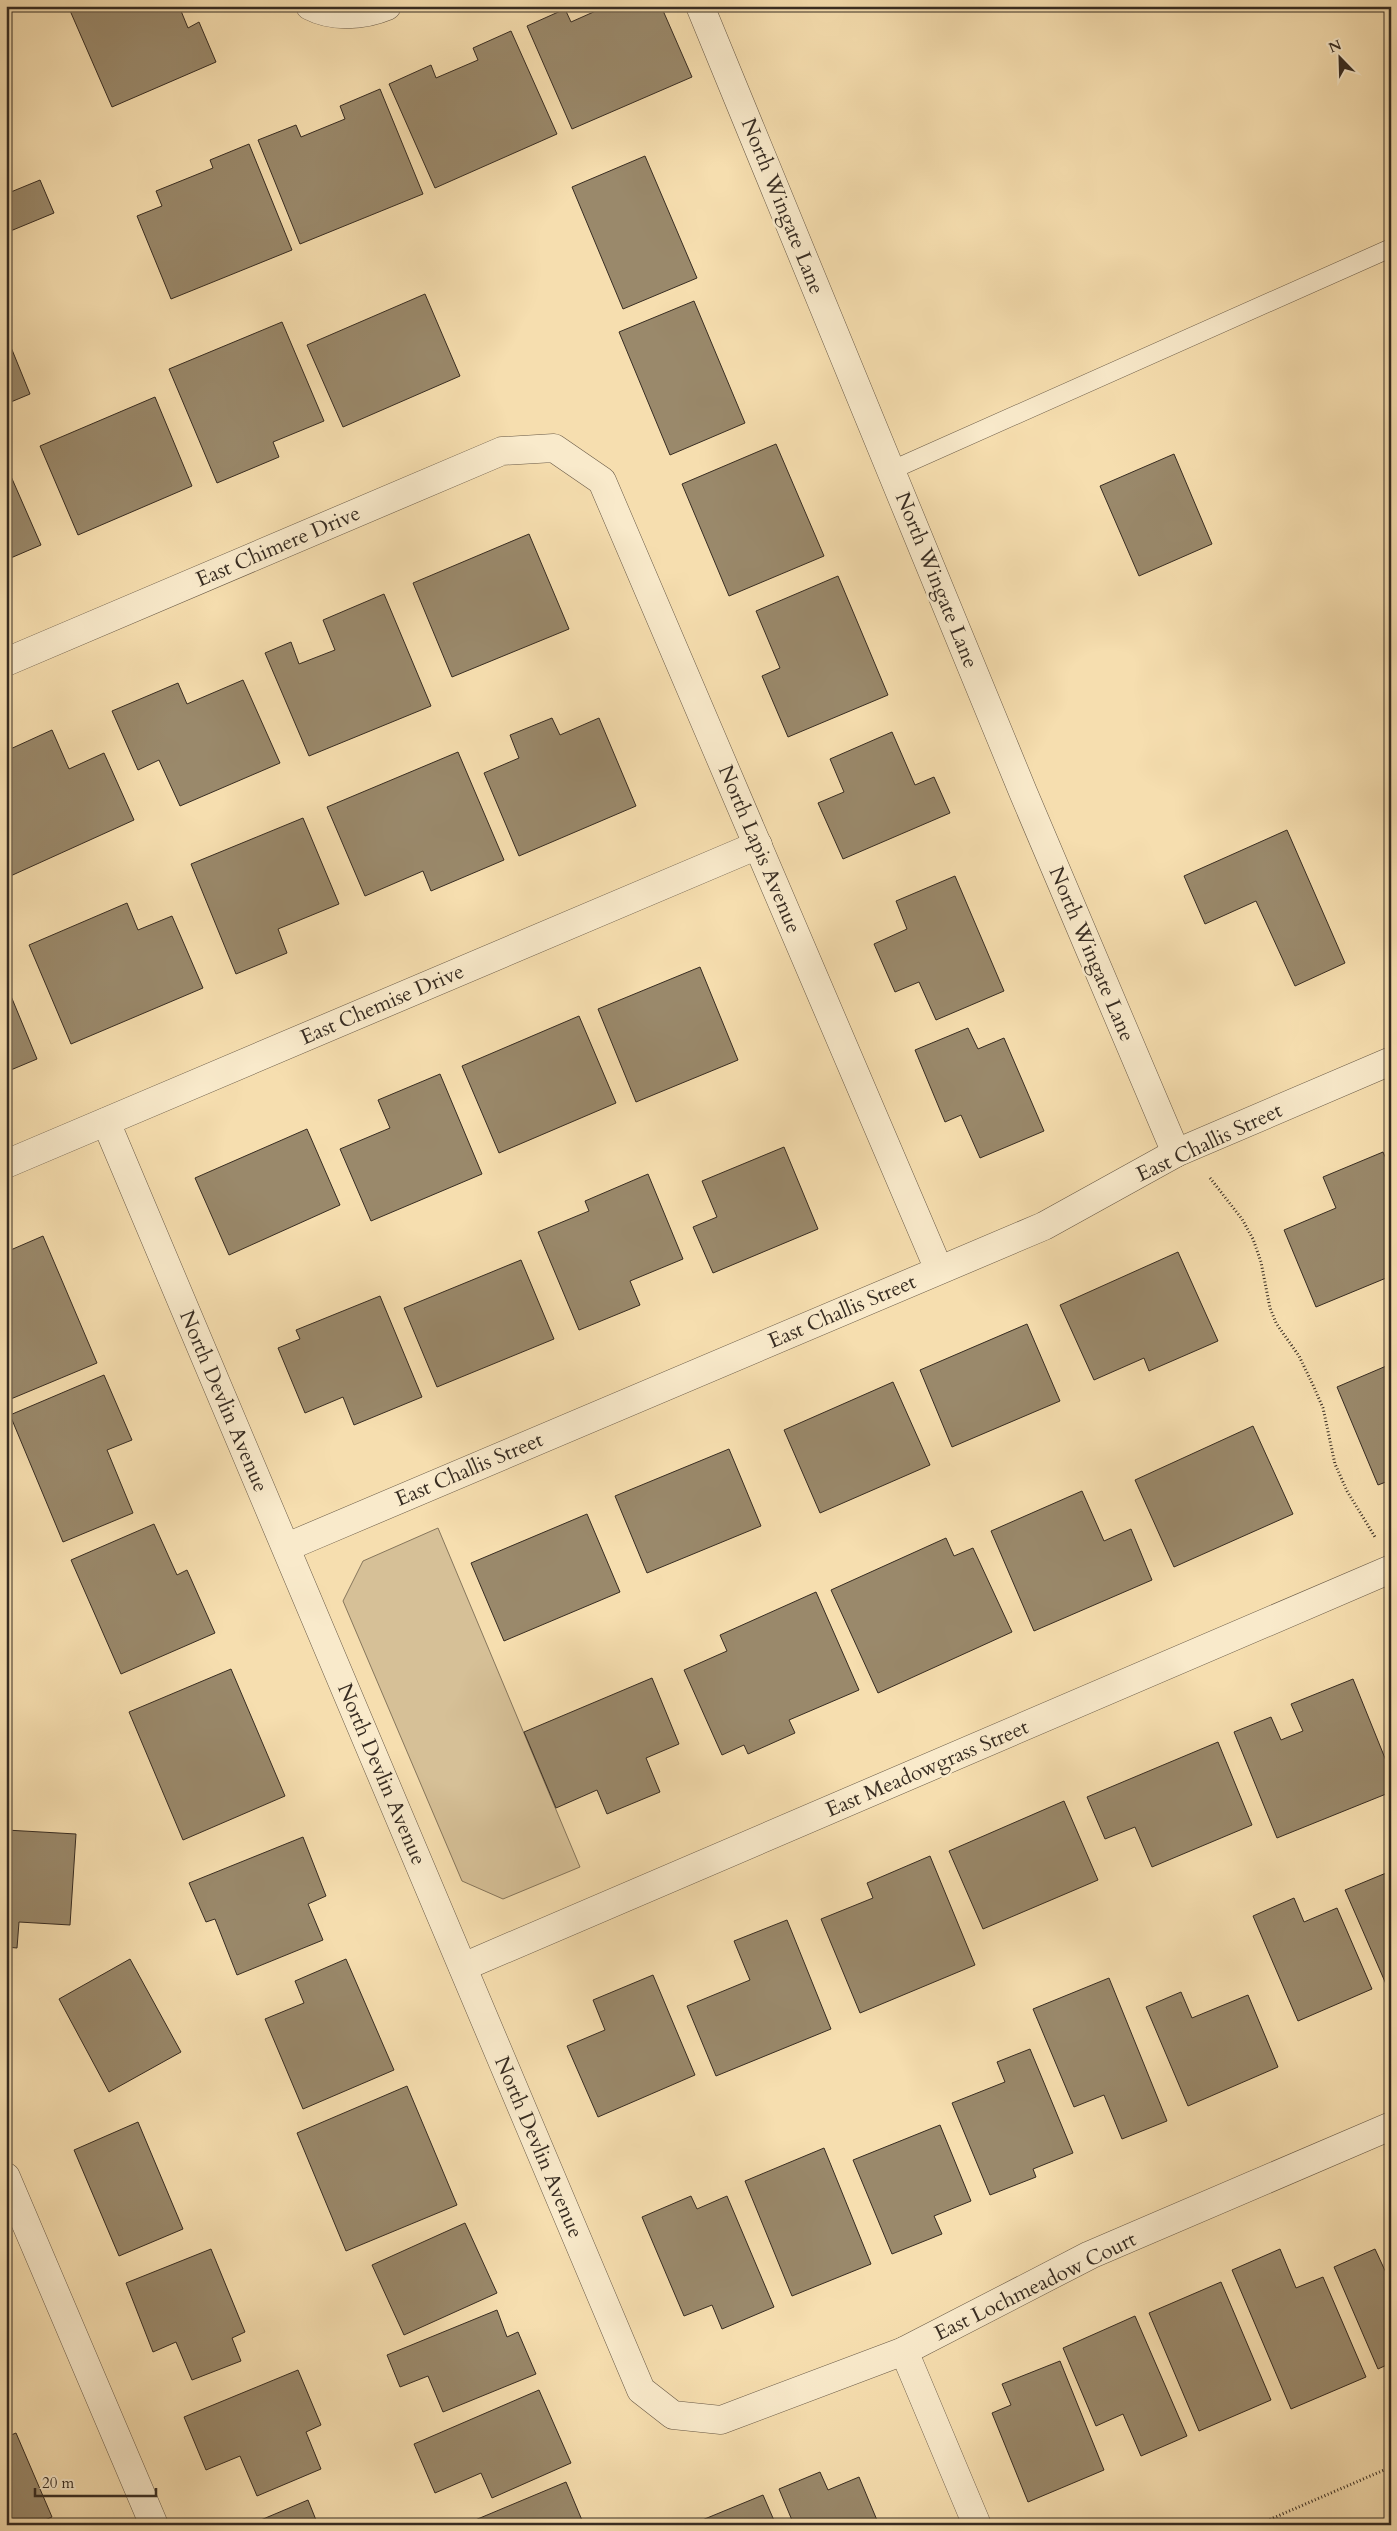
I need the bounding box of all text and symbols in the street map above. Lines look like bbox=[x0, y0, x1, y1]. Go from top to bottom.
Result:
north arrow bbox=[1314, 32, 1364, 82]
text: N bbox=[1326, 35, 1344, 58]
street label: North Wingate Lane bbox=[734, 114, 831, 299]
street label: North Wingate Lane bbox=[888, 488, 985, 673]
street label: East Chimere Drive bbox=[192, 499, 365, 594]
street label: North Lapis Avenue bbox=[711, 761, 808, 938]
street label: North Wingate Lane bbox=[1042, 862, 1142, 1046]
street label: East Chemise Drive bbox=[296, 957, 468, 1052]
street label: East Challis Street bbox=[1132, 1096, 1287, 1189]
street label: East Challis Street bbox=[764, 1267, 921, 1356]
street label: North Devlin Avenue bbox=[172, 1306, 275, 1497]
street label: East Challis Street bbox=[391, 1425, 548, 1514]
street label: North Devlin Avenue bbox=[330, 1679, 433, 1870]
street label: East Meadowgrass Street bbox=[821, 1712, 1033, 1824]
street label: North Devlin Avenue bbox=[487, 2052, 590, 2243]
street label: East Lochmeadow Court bbox=[929, 2225, 1141, 2348]
scale bar bbox=[35, 2466, 156, 2498]
text: 20 m bbox=[42, 2473, 74, 2493]

